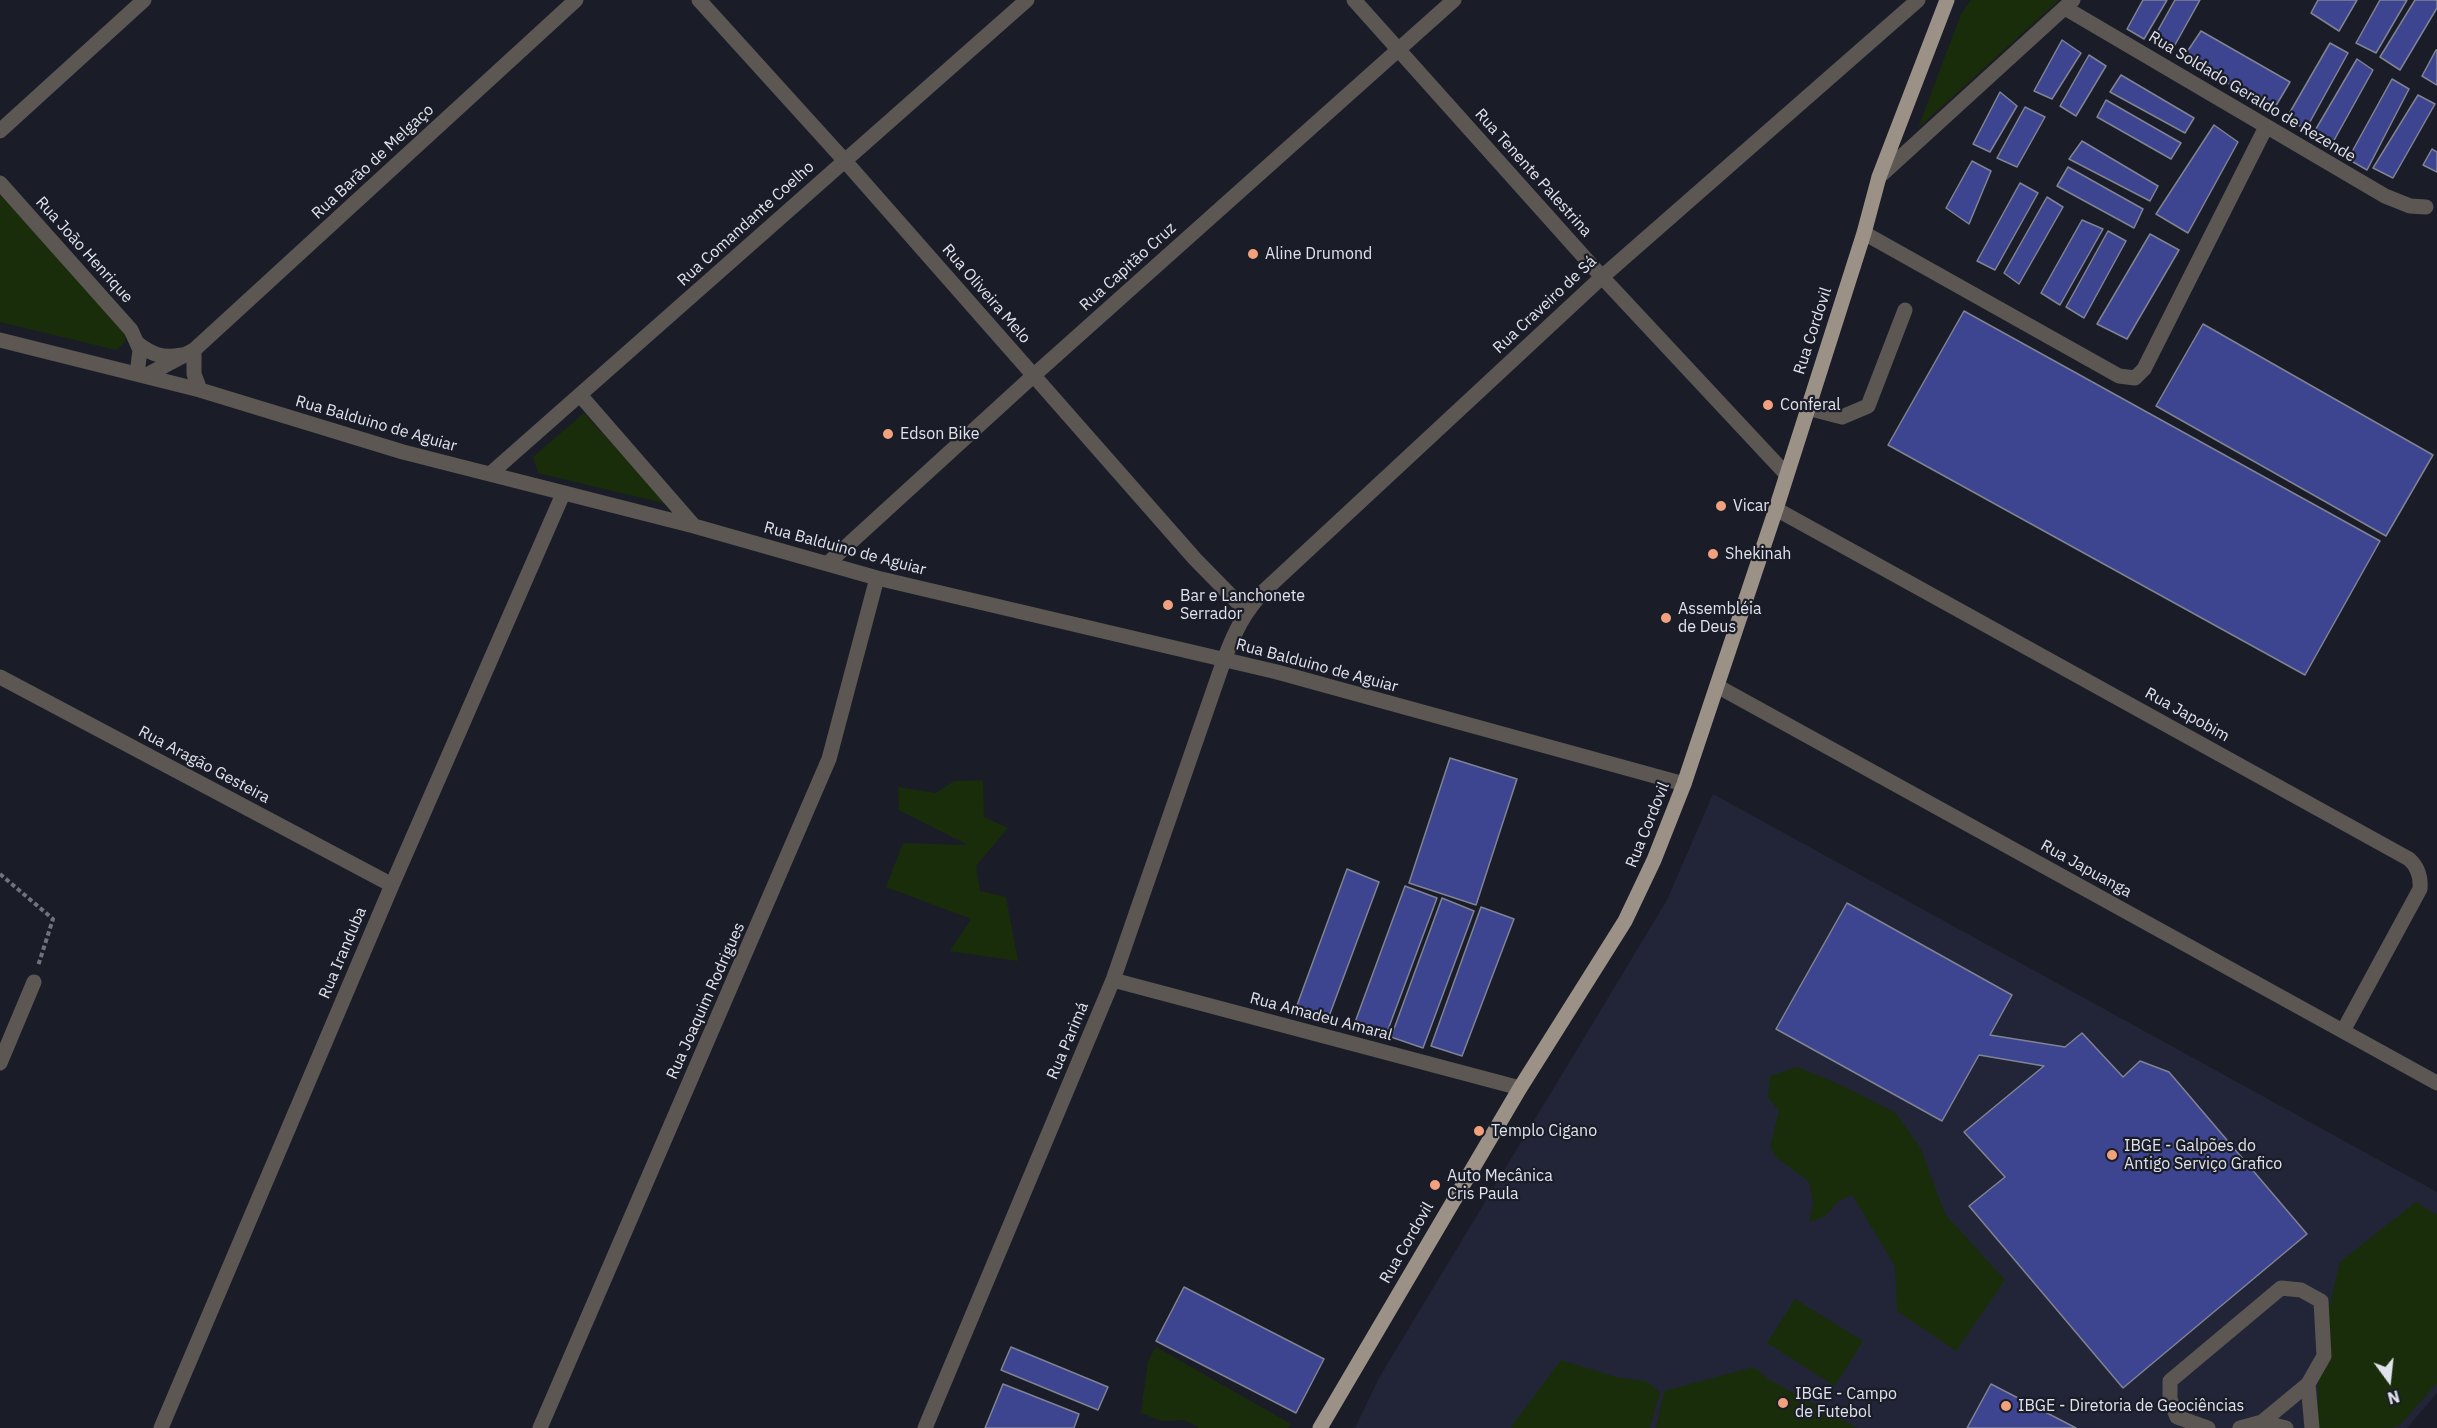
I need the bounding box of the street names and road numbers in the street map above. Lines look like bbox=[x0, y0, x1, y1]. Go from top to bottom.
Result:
street label: Rua Soldado Geraldo de Rezende bbox=[2145, 27, 2359, 167]
street label: Rua Barão de Melgaço bbox=[308, 101, 438, 223]
street label: Rua Tenente Palestrina bbox=[1470, 105, 1596, 241]
street label: Rua Comandante Coelho bbox=[674, 158, 818, 290]
street label: Rua João Henrique bbox=[31, 193, 137, 307]
street label: Rua Capitão Cruz bbox=[1076, 219, 1180, 315]
street label: Rua Oliveira Melo bbox=[938, 241, 1034, 347]
street label: Rua Craveiro de Sá bbox=[1489, 252, 1601, 358]
street label: Rua Cordovil bbox=[1790, 285, 1836, 377]
street label: Rua Balduino de Aguiar bbox=[293, 392, 459, 456]
street label: Rua Balduino de Aguiar bbox=[762, 518, 928, 580]
street label: Rua Balduino de Aguiar bbox=[1234, 635, 1400, 697]
street label: Rua Japobim bbox=[2141, 684, 2233, 746]
street label: Rua Aragão Gesteira bbox=[135, 722, 273, 808]
street label: Rua Cordovil bbox=[1622, 779, 1674, 871]
street label: Rua Japuanga bbox=[2037, 836, 2135, 902]
street label: Rua Iranduba bbox=[315, 904, 371, 1002]
street label: Rua Joaquim Rodrigues bbox=[663, 920, 749, 1082]
street label: Rua Amadeu Amaral bbox=[1248, 989, 1394, 1045]
street label: Rua Parimá bbox=[1043, 999, 1093, 1083]
street label: Rua Cordovil bbox=[1376, 1199, 1438, 1287]

